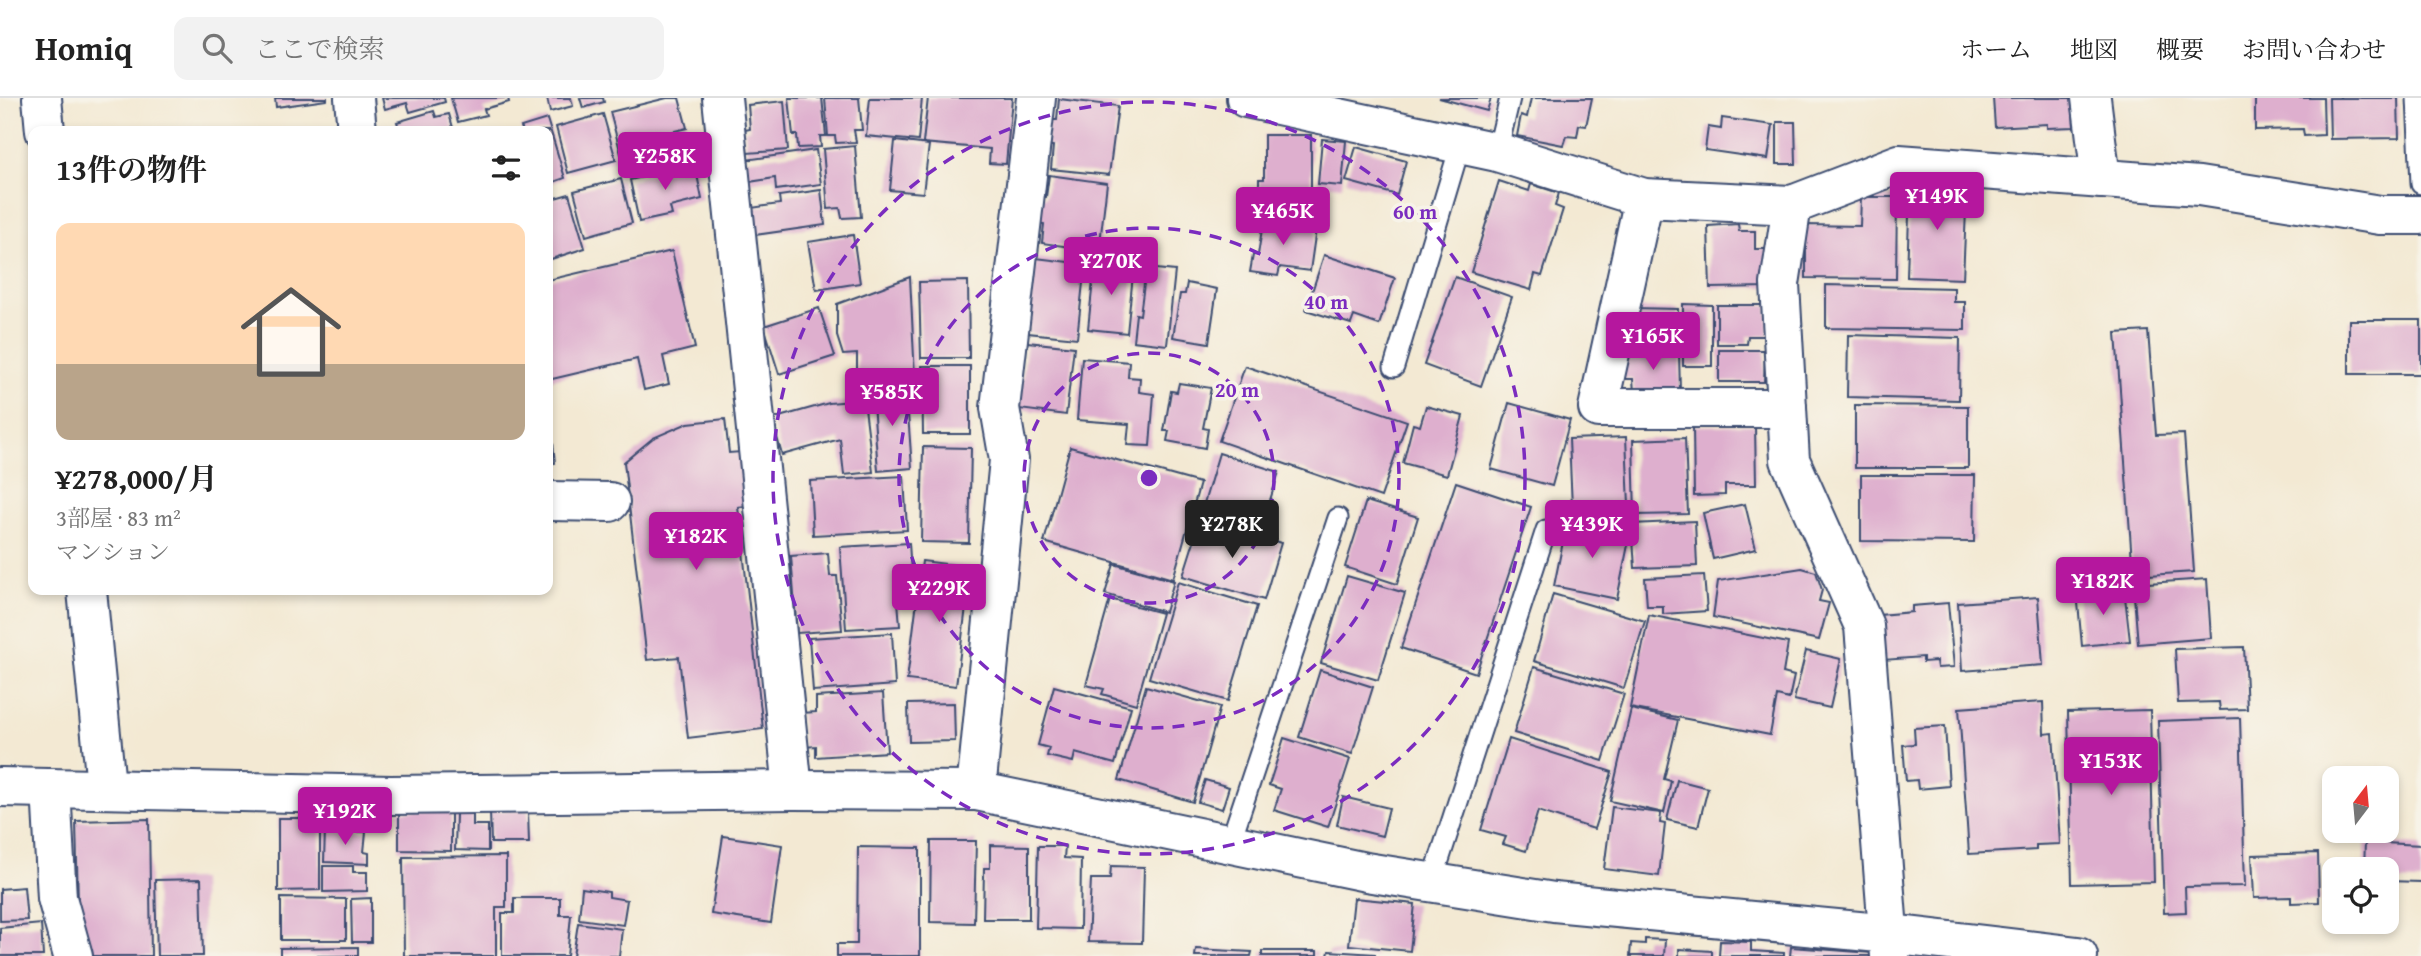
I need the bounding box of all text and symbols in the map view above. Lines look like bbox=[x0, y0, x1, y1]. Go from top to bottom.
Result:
search box bbox=[174, 17, 664, 80]
text: Homiq bbox=[35, 24, 132, 72]
icon: search bbox=[198, 29, 236, 67]
text: ここで検索 bbox=[254, 29, 384, 68]
text: ホーム bbox=[1960, 32, 2032, 67]
text: 地図 bbox=[2070, 32, 2118, 67]
text: 概要 bbox=[2156, 32, 2204, 67]
text: お問い合わせ bbox=[2242, 32, 2386, 67]
pin: ¥258K bbox=[616, 132, 714, 192]
text: ¥258K bbox=[634, 138, 696, 171]
text: 13件の物件 bbox=[56, 147, 207, 191]
icon: filters bbox=[487, 149, 525, 187]
pin: ¥149K bbox=[1888, 172, 1986, 232]
text: ¥149K bbox=[1906, 178, 1968, 211]
pin: ¥465K bbox=[1234, 188, 1332, 247]
text: ¥465K bbox=[1252, 193, 1314, 226]
text: 60 m bbox=[1393, 196, 1437, 227]
pin: ¥270K bbox=[1062, 238, 1160, 297]
text: ¥270K bbox=[1080, 243, 1142, 276]
icon: home bbox=[228, 269, 354, 395]
text: 40 m bbox=[1304, 286, 1348, 317]
pin: ¥165K bbox=[1604, 313, 1702, 372]
text: ¥165K bbox=[1622, 318, 1684, 351]
pin: ¥585K bbox=[843, 368, 941, 428]
text: ¥585K bbox=[861, 374, 923, 407]
text: 20 m bbox=[1215, 374, 1259, 405]
text: ¥278,000/月 bbox=[56, 456, 218, 500]
centre of rings bbox=[1137, 466, 1161, 490]
pin: ¥278K bbox=[1183, 500, 1281, 560]
pin: ¥439K bbox=[1543, 500, 1641, 560]
text: 3部屋 · 83 m² bbox=[56, 501, 181, 534]
text: ¥278K bbox=[1201, 506, 1263, 539]
text: ¥439K bbox=[1561, 506, 1623, 539]
pin: ¥182K bbox=[647, 512, 745, 572]
text: ¥182K bbox=[665, 518, 727, 551]
text: マンション bbox=[56, 535, 170, 568]
pin: ¥182K bbox=[2054, 558, 2152, 617]
text: ¥182K bbox=[2072, 563, 2134, 596]
pin: ¥229K bbox=[890, 564, 988, 624]
text: ¥229K bbox=[908, 570, 970, 603]
pin: ¥153K bbox=[2062, 738, 2160, 797]
text: ¥153K bbox=[2080, 743, 2142, 776]
north arrow bbox=[2322, 766, 2399, 844]
map controls bbox=[2322, 766, 2399, 934]
pin: ¥192K bbox=[296, 788, 394, 847]
text: ¥192K bbox=[314, 793, 376, 826]
button: locate bbox=[2322, 857, 2399, 934]

